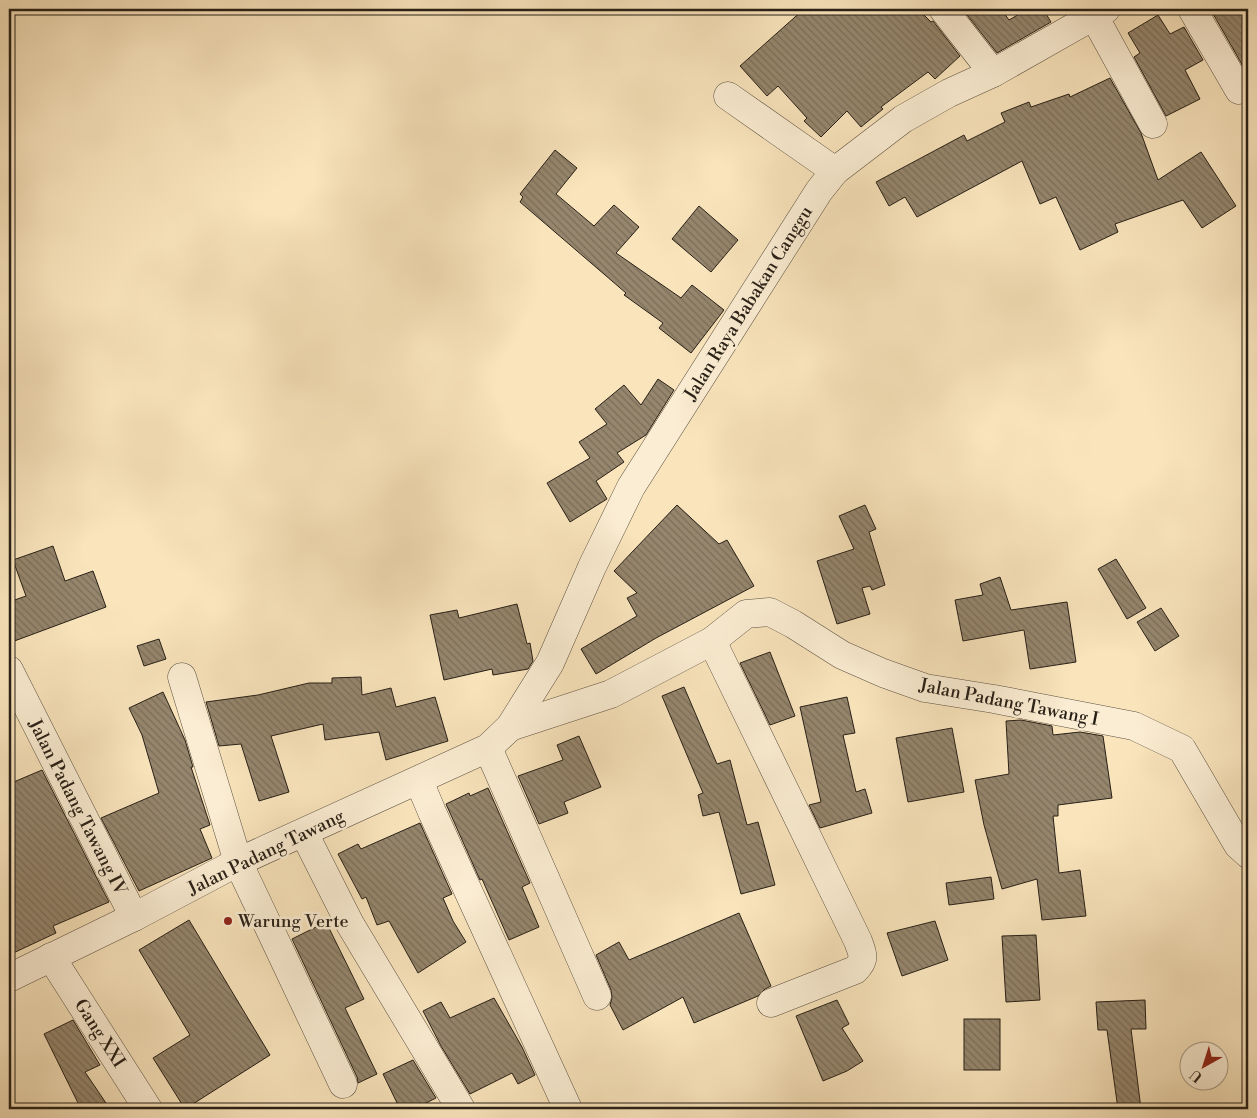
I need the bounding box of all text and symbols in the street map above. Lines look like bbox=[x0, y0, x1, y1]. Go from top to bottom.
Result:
street label: Jalan Raya Babakan Canggu bbox=[679, 201, 818, 405]
street label: Jalan Padang Tawang I bbox=[916, 674, 1101, 731]
street label: Jalan Padang Tawang IV bbox=[23, 714, 132, 899]
street label: Jalan Padang Tawang bbox=[183, 804, 349, 901]
place label: Warung Verte bbox=[237, 910, 349, 933]
marker: Warung Verte bbox=[222, 915, 234, 927]
street label: Gang XXI bbox=[69, 995, 130, 1072]
north arrow bbox=[1180, 1040, 1230, 1090]
text: U bbox=[1186, 1065, 1206, 1086]

